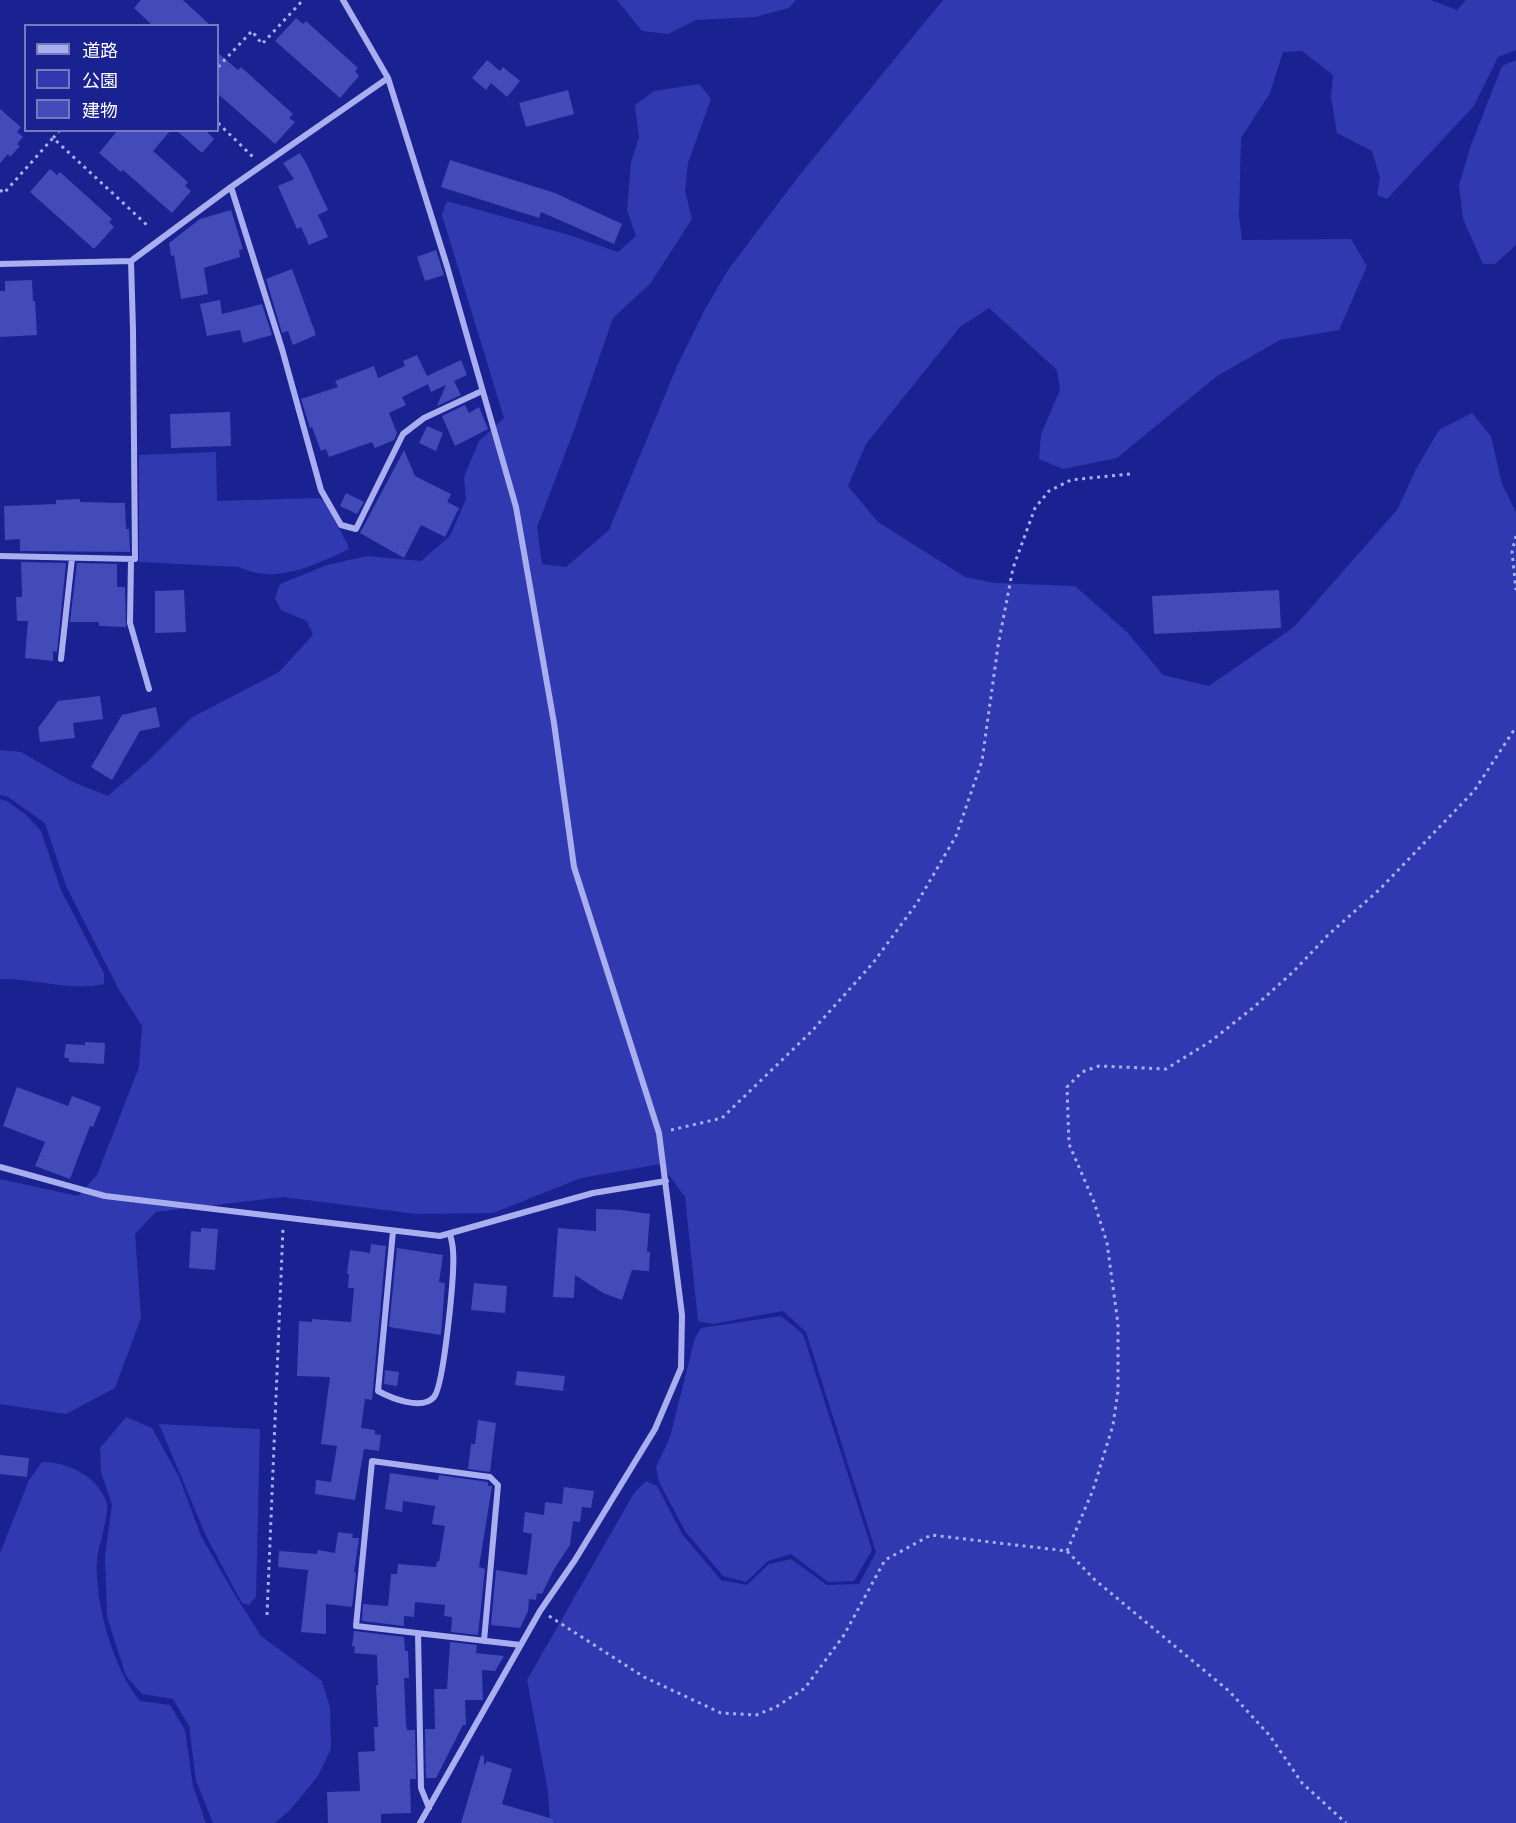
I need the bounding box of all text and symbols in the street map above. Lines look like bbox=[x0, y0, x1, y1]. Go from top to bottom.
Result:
legend bbox=[24, 24, 219, 132]
text: 道路 bbox=[82, 39, 118, 62]
text: 公園 bbox=[82, 69, 118, 92]
text: 建物 bbox=[82, 99, 118, 122]

